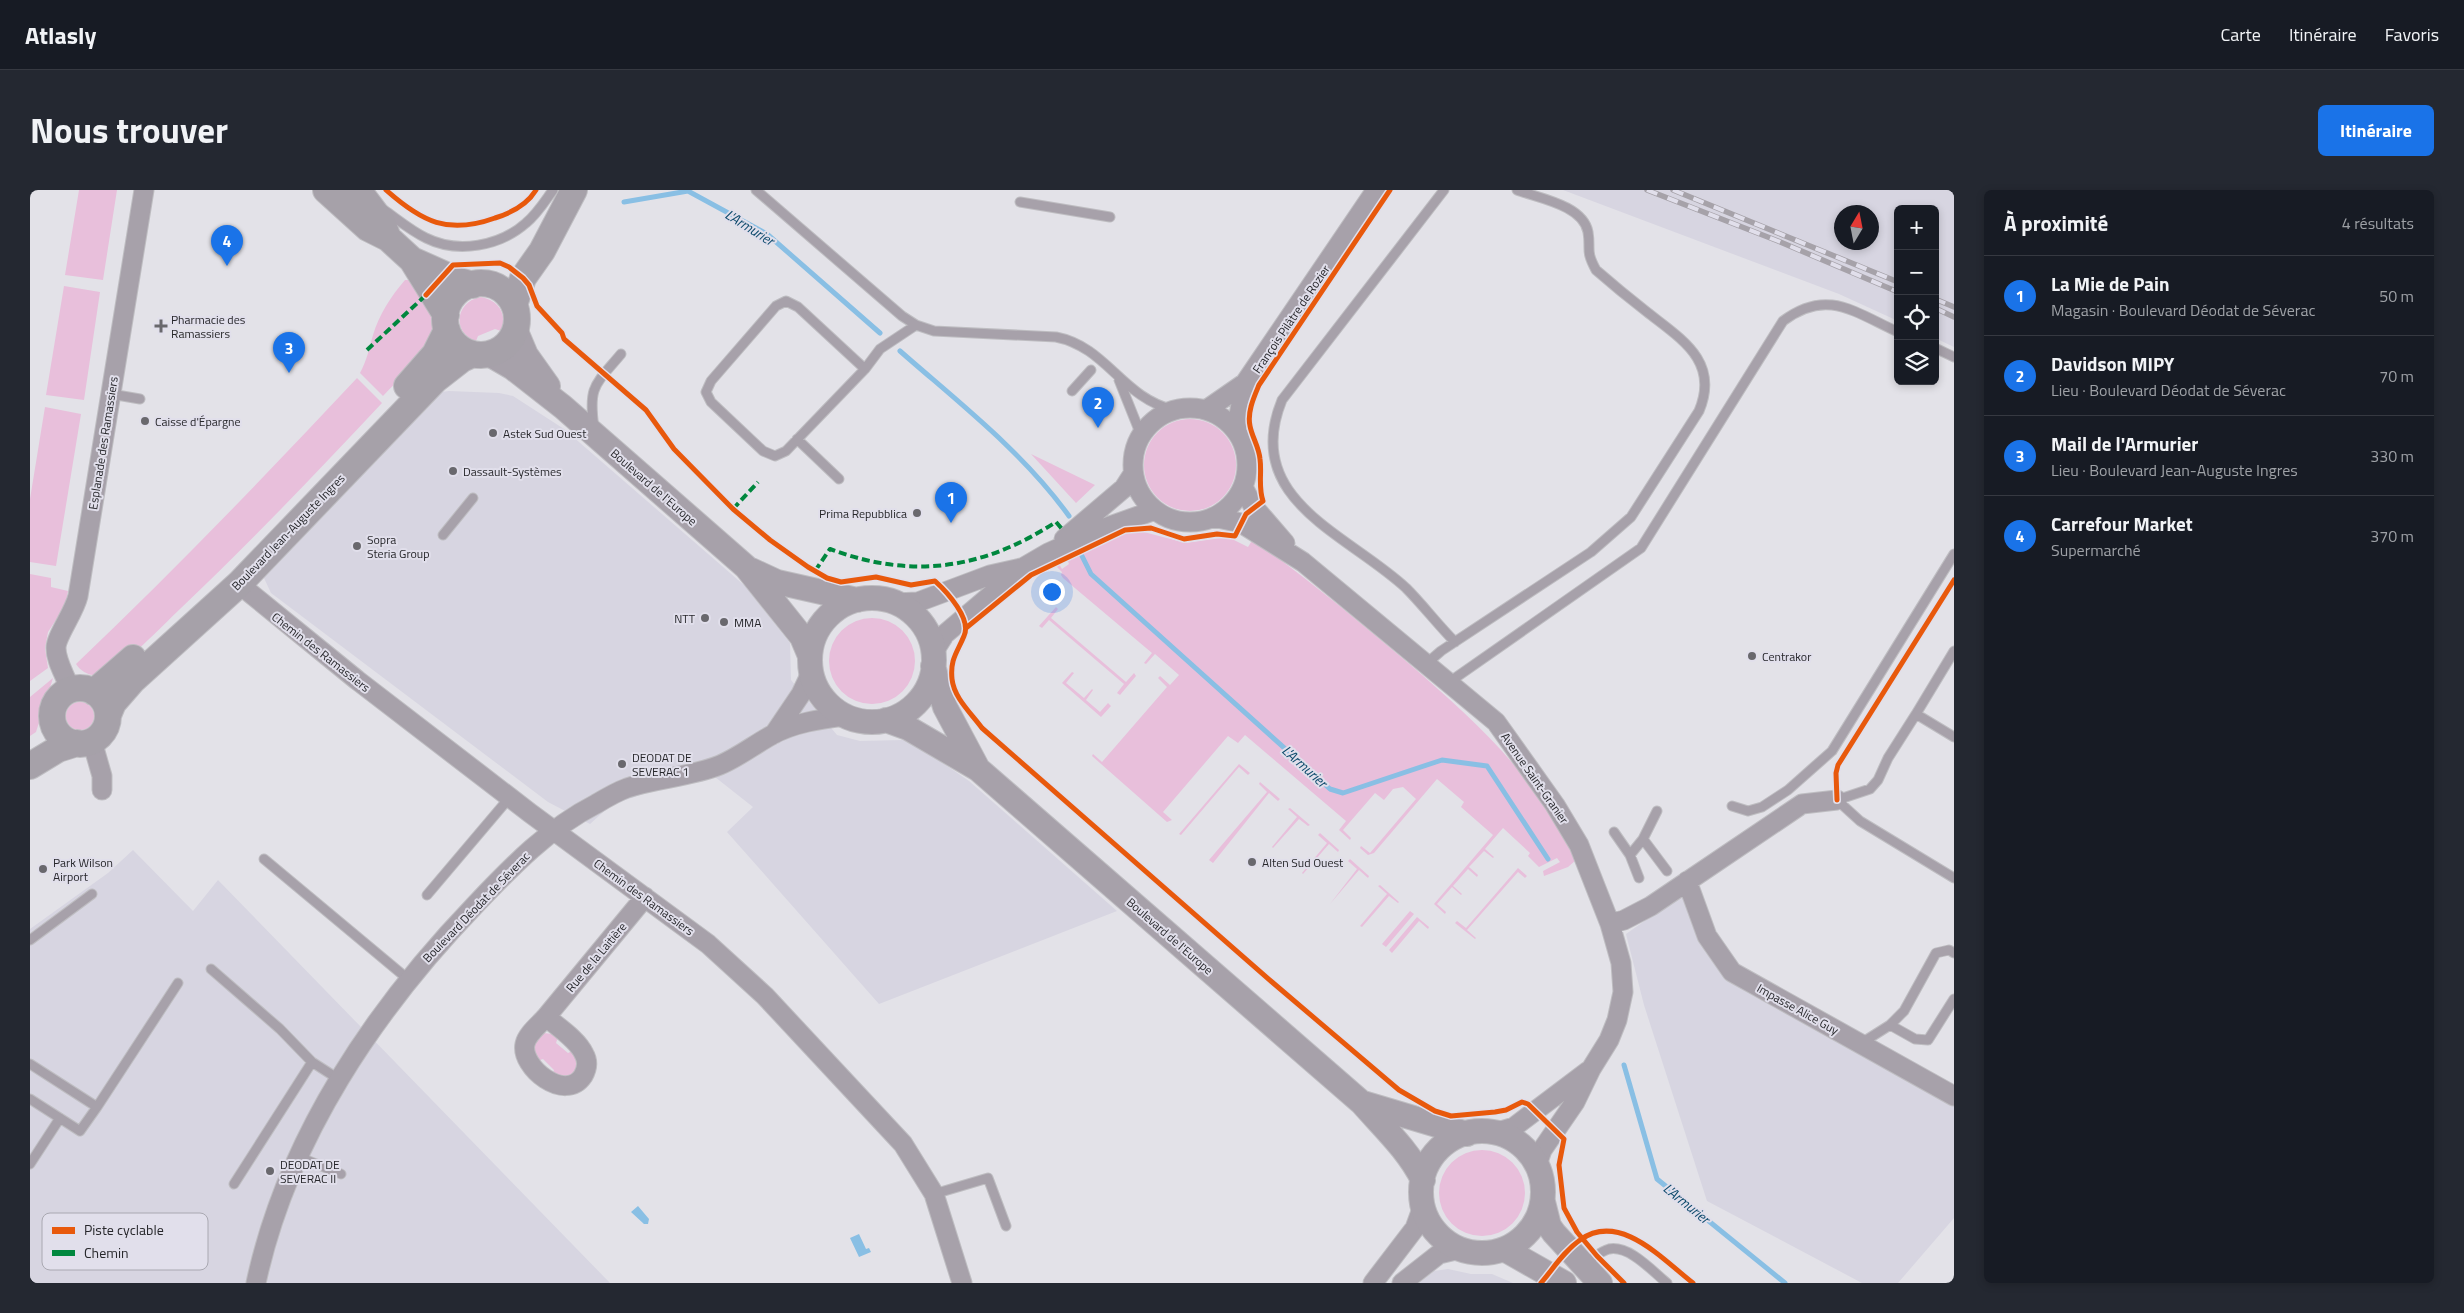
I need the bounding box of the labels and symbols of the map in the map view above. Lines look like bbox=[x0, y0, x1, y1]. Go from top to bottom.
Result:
water label: L'Armurier bbox=[721, 204, 780, 251]
north arrow bbox=[1834, 205, 1879, 250]
pin: 4 bbox=[211, 225, 243, 266]
street label: François Pilâtre de Rozier bbox=[1247, 261, 1335, 377]
place label: Pharmacie des Ramassiers bbox=[171, 310, 246, 343]
marker: Pharmacie des Ramassiers bbox=[155, 320, 167, 332]
pin: 3 bbox=[273, 332, 305, 373]
street label: Esplanade des Ramassiers bbox=[83, 375, 123, 511]
pin: 2 bbox=[1082, 387, 1114, 428]
place label: Caisse d'Épargne bbox=[155, 412, 241, 431]
marker: Caisse d'Épargne bbox=[139, 415, 151, 427]
place label: Astek Sud Ouest bbox=[503, 424, 587, 443]
marker: Astek Sud Ouest bbox=[487, 427, 499, 439]
street label: Boulevard de l'Europe bbox=[606, 444, 702, 530]
place label: Dassault-Systèmes bbox=[463, 462, 562, 481]
marker: Dassault-Systèmes bbox=[447, 465, 459, 477]
street label: Boulevard Jean-Auguste Ingres bbox=[227, 469, 349, 595]
pin: 1 bbox=[935, 482, 967, 523]
place label: Prima Repubblica bbox=[819, 504, 907, 523]
marker: Prima Repubblica bbox=[911, 507, 923, 519]
place label: Sopra Steria Group bbox=[367, 530, 430, 563]
marker: Sopra Steria Group bbox=[351, 540, 363, 552]
your location bbox=[1039, 579, 1065, 605]
street label: Chemin des Ramassiers bbox=[268, 607, 375, 697]
place label: NTT bbox=[674, 609, 696, 628]
marker: NTT bbox=[699, 612, 711, 624]
place label: MMA bbox=[734, 613, 761, 632]
marker: MMA bbox=[718, 616, 730, 628]
place label: Centrakor bbox=[1762, 647, 1811, 666]
marker: Centrakor bbox=[1746, 650, 1758, 662]
street label: Avenue Saint-Granier bbox=[1496, 728, 1574, 828]
water label: L'Armurier bbox=[1278, 740, 1334, 793]
place label: DEODAT DE SEVERAC 1 bbox=[632, 748, 692, 781]
marker: DEODAT DE SEVERAC 1 bbox=[616, 758, 628, 770]
street label: Boulevard Déodat de Séverac bbox=[418, 847, 534, 967]
place label: Park Wilson Airport bbox=[53, 853, 113, 886]
place label: Alten Sud Ouest bbox=[1262, 853, 1344, 872]
street label: Chemin des Ramassiers bbox=[590, 854, 699, 940]
marker: Alten Sud Ouest bbox=[1246, 856, 1258, 868]
marker: Park Wilson Airport bbox=[37, 863, 49, 875]
street label: Boulevard de l'Europe bbox=[1122, 893, 1218, 979]
street label: Rue de la Laitière bbox=[561, 918, 631, 996]
street label: Impasse Alice Guy bbox=[1754, 979, 1843, 1040]
place label: DEODAT DE SEVERAC II bbox=[280, 1155, 340, 1188]
marker: DEODAT DE SEVERAC II bbox=[264, 1165, 276, 1177]
water label: L'Armurier bbox=[1659, 1178, 1716, 1229]
legend bbox=[42, 1213, 208, 1270]
text: Piste cyclable bbox=[84, 1219, 164, 1240]
text: Chemin bbox=[84, 1242, 129, 1263]

